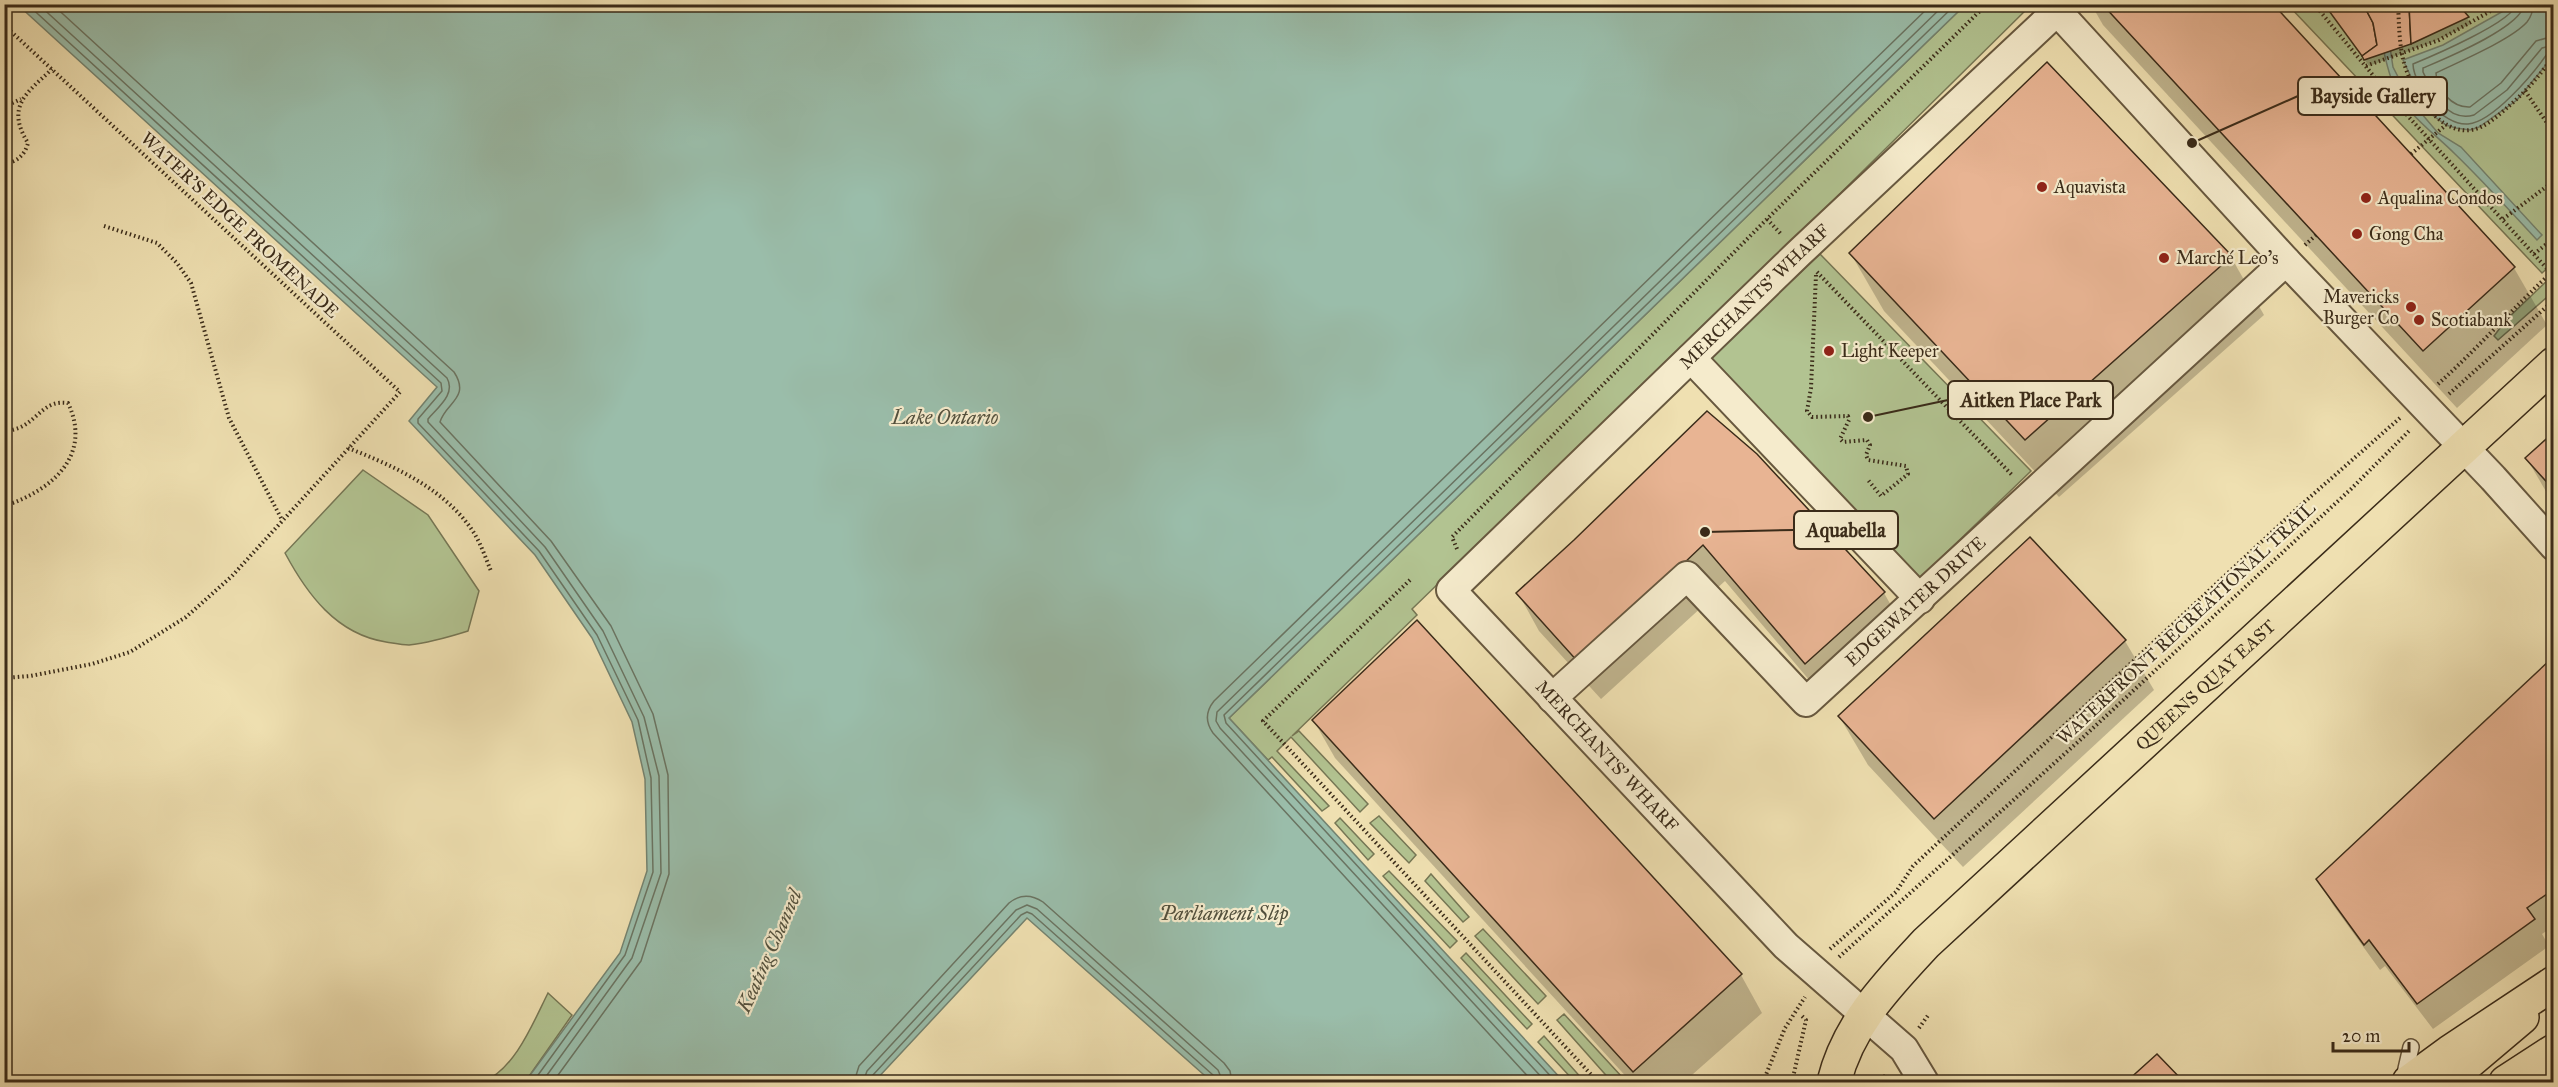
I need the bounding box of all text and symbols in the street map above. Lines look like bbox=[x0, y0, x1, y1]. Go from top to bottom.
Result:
callout: Bayside Gallery bbox=[2298, 77, 2447, 115]
text: Bayside Gallery bbox=[2310, 84, 2437, 109]
street label: WATER'S EDGE PROMENADE bbox=[136, 127, 344, 323]
place label: Aquavista bbox=[2053, 176, 2126, 199]
marker: Aquavista bbox=[2035, 180, 2049, 194]
place label: Aqualina Condos bbox=[2377, 187, 2503, 210]
marker: Aqualina Condos bbox=[2359, 191, 2373, 205]
street label: MERCHANTS' WHARF bbox=[1675, 219, 1834, 374]
place label: Gong Cha bbox=[2369, 223, 2444, 246]
marker: Gong Cha bbox=[2350, 227, 2364, 241]
place label: Marché Leo's bbox=[2176, 247, 2279, 269]
marker: Marché Leo's bbox=[2157, 251, 2171, 265]
place label: Mavericks Burger Co bbox=[2323, 286, 2399, 330]
marker: Mavericks Burger Co bbox=[2404, 300, 2418, 314]
place label: Scotiabank bbox=[2431, 309, 2512, 331]
marker: Scotiabank bbox=[2412, 313, 2426, 327]
place label: Light Keeper bbox=[1841, 340, 1939, 363]
marker: Light Keeper bbox=[1822, 344, 1836, 358]
callout: Aitken Place Park bbox=[1948, 381, 2113, 419]
text: Aitken Place Park bbox=[1958, 388, 2102, 412]
water label: Lake Ontario bbox=[891, 405, 999, 429]
street label: WATERFRONT RECREATIONAL TRAIL bbox=[2052, 497, 2320, 749]
callout: Aquabella bbox=[1794, 511, 1898, 549]
text: Aquabella bbox=[1804, 518, 1886, 543]
street label: EDGEWATER DRIVE bbox=[1841, 531, 1990, 671]
street label: QUEENS QUAY EAST bbox=[2131, 615, 2280, 755]
street label: MERCHANTS' WHARF bbox=[1531, 676, 1683, 837]
water label: Keating Channel bbox=[731, 884, 807, 1017]
water label: Parliament Slip bbox=[1160, 901, 1288, 926]
scale bar bbox=[2333, 1015, 2410, 1053]
text: 20 m bbox=[2342, 1025, 2380, 1047]

